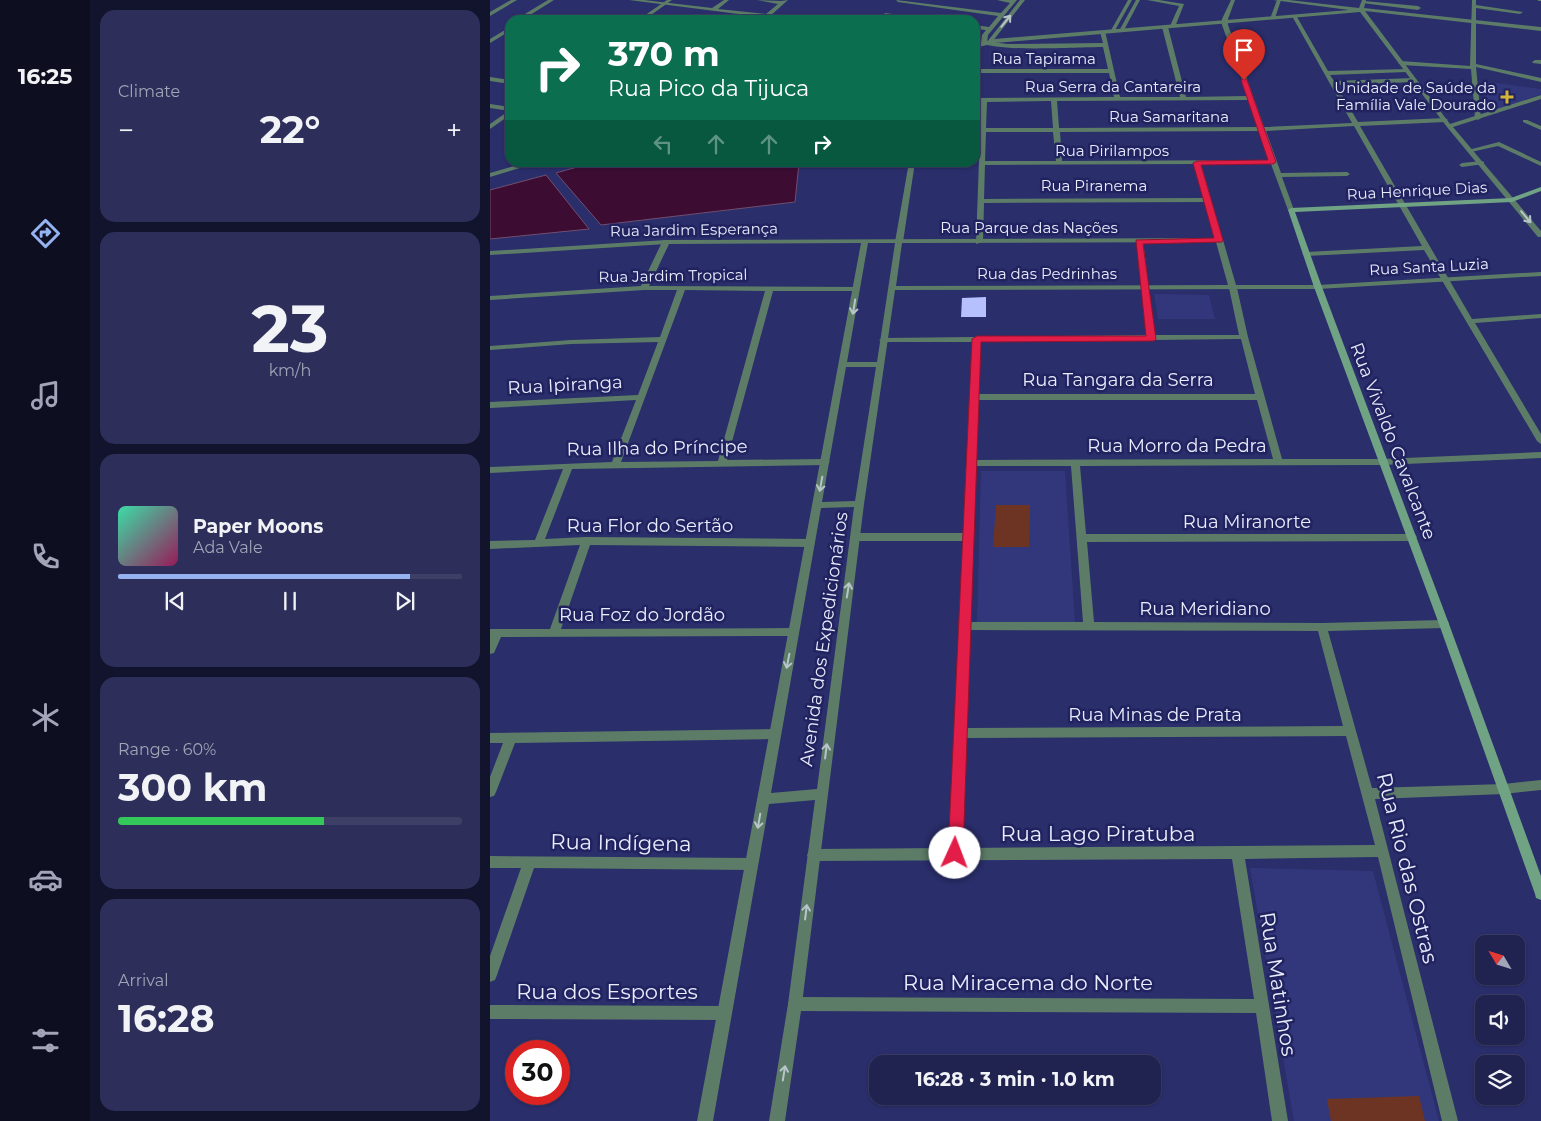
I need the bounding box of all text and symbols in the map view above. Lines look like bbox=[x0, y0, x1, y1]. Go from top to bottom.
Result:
one-way arrow bbox=[1000, 15, 1011, 28]
pin bbox=[1223, 29, 1265, 80]
text: 370 m bbox=[608, 32, 720, 75]
icon: right bbox=[525, 35, 590, 100]
icon: arrive bbox=[1230, 36, 1258, 64]
street label: Rua Tapirama bbox=[992, 49, 1096, 68]
text: 16:25 bbox=[18, 63, 72, 90]
text: Rua Pico da Tijuca bbox=[608, 75, 809, 102]
street label: Rua Serra da Cantareira bbox=[1025, 77, 1201, 96]
place label: Unidade de Saúde da Família Vale Dourado bbox=[1334, 78, 1496, 114]
text: Climate bbox=[118, 82, 180, 101]
marker: Unidade de Saúde da Família Vale Dourado bbox=[1500, 90, 1514, 104]
text: 22° bbox=[260, 106, 320, 153]
street label: Rua Samaritana bbox=[1109, 107, 1229, 126]
text: − bbox=[118, 113, 134, 147]
text: + bbox=[446, 113, 462, 147]
icon: left bbox=[649, 130, 677, 158]
icon: ahead bbox=[702, 130, 730, 158]
icon: ahead bbox=[755, 130, 783, 158]
icon: right bbox=[808, 130, 836, 158]
street label: Rua Pirilampos bbox=[1055, 141, 1169, 160]
street label: Rua Piranema bbox=[1041, 176, 1147, 195]
street label: Rua Henrique Dias bbox=[1346, 177, 1488, 204]
one-way arrow bbox=[1521, 211, 1532, 224]
icon: directions bbox=[28, 216, 63, 251]
street label: Rua Parque das Nações bbox=[940, 218, 1118, 237]
street label: Rua Jardim Esperança bbox=[610, 219, 778, 240]
street label: Rua Santa Luzia bbox=[1369, 254, 1489, 279]
street label: Rua das Pedrinhas bbox=[977, 264, 1117, 283]
street label: Rua Jardim Tropical bbox=[598, 265, 748, 286]
text: 23 bbox=[252, 289, 328, 368]
one-way arrow bbox=[848, 299, 858, 315]
street label: Rua Vivaldo Cavalcante bbox=[1345, 339, 1441, 543]
text: km/h bbox=[269, 361, 311, 380]
street label: Rua Tangara da Serra bbox=[1022, 369, 1214, 391]
street label: Rua Ipiranga bbox=[507, 371, 623, 399]
icon: music bbox=[28, 378, 63, 413]
street label: Rua Ilha do Príncipe bbox=[566, 435, 748, 461]
street label: Rua Morro da Pedra bbox=[1087, 435, 1267, 457]
one-way arrow bbox=[816, 476, 826, 492]
street label: Avenida dos Expedicionários bbox=[795, 510, 853, 768]
street label: Rua Miranorte bbox=[1183, 511, 1311, 533]
text: Paper Moons bbox=[193, 515, 323, 538]
street label: Rua Flor do Sertão bbox=[567, 515, 733, 537]
text: Ada Vale bbox=[193, 538, 263, 557]
icon: phone bbox=[28, 539, 63, 574]
one-way arrow bbox=[843, 582, 853, 598]
icon: previous bbox=[161, 587, 189, 615]
icon: pause bbox=[276, 587, 304, 615]
icon: next bbox=[391, 587, 419, 615]
street label: Rua Meridiano bbox=[1139, 598, 1271, 620]
street label: Rua Foz do Jordão bbox=[559, 604, 725, 626]
one-way arrow bbox=[783, 653, 793, 669]
icon: climate bbox=[28, 700, 63, 735]
street label: Rua Minas de Prata bbox=[1068, 704, 1242, 726]
text: Range · 60% bbox=[118, 740, 216, 759]
one-way arrow bbox=[821, 743, 831, 759]
text: 300 km bbox=[118, 764, 267, 811]
street label: Rua Rio das Ostras bbox=[1372, 770, 1443, 966]
one-way arrow bbox=[754, 813, 763, 829]
street label: Rua Lago Piratuba bbox=[1001, 821, 1195, 846]
position arrow bbox=[928, 826, 980, 878]
street label: Rua Indígena bbox=[550, 829, 692, 856]
icon: car bbox=[28, 862, 63, 897]
one-way arrow bbox=[801, 904, 811, 920]
street label: Rua Matinhos bbox=[1255, 910, 1302, 1058]
north arrow bbox=[1475, 935, 1525, 985]
map controls bbox=[1475, 935, 1525, 1105]
street label: Rua Miracema do Norte bbox=[903, 970, 1153, 995]
text: Arrival bbox=[118, 971, 168, 990]
street label: Rua dos Esportes bbox=[516, 979, 698, 1004]
text: 16:28 bbox=[118, 995, 215, 1042]
button: sound bbox=[1475, 995, 1525, 1045]
icon: filters bbox=[28, 1023, 63, 1058]
speed limit sign: 30 bbox=[505, 1040, 570, 1105]
button: layers bbox=[1475, 1055, 1525, 1105]
one-way arrow bbox=[779, 1065, 789, 1081]
text: 16:28 · 3 min · 1.0 km bbox=[915, 1068, 1115, 1091]

